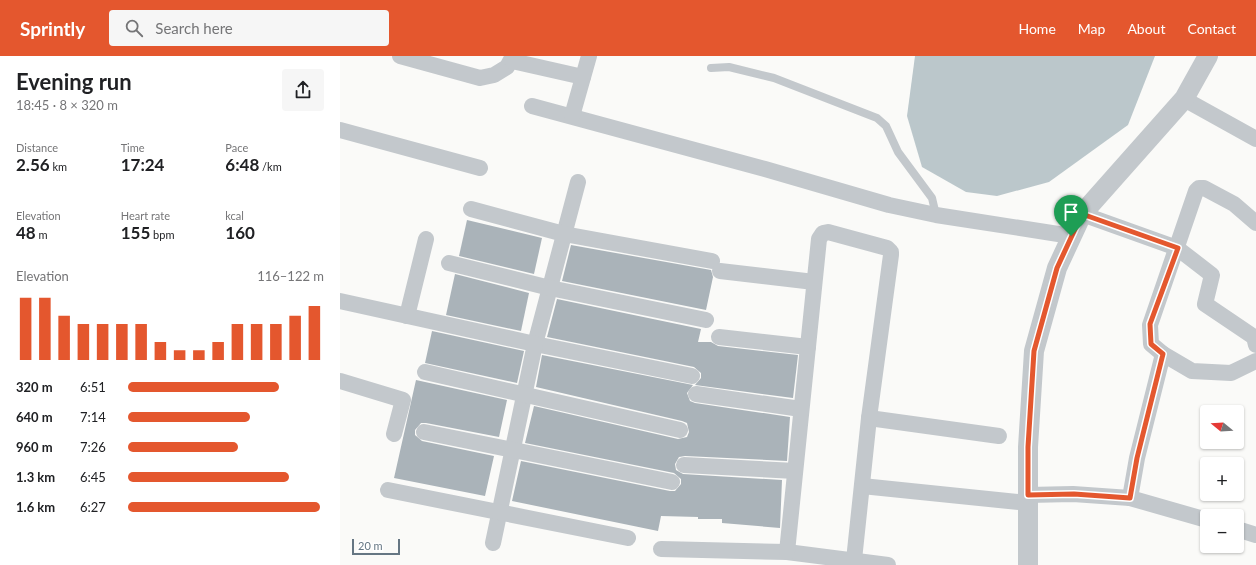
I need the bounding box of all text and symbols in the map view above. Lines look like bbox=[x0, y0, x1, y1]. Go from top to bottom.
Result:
search box bbox=[109, 10, 389, 46]
text: Sprintly bbox=[20, 17, 85, 40]
icon: search bbox=[123, 17, 145, 39]
text: Search here bbox=[155, 19, 233, 37]
text: Home bbox=[1018, 20, 1056, 37]
text: Map bbox=[1078, 20, 1105, 37]
text: About bbox=[1127, 20, 1165, 37]
text: Contact bbox=[1187, 20, 1236, 37]
text: Evening run bbox=[16, 68, 132, 95]
button: share bbox=[282, 69, 324, 111]
text: 18:45 · 8 × 320 m bbox=[16, 97, 118, 113]
text: Distance bbox=[16, 141, 58, 154]
text: Time bbox=[121, 141, 145, 154]
text: Pace bbox=[225, 141, 248, 154]
text: 2.56 bbox=[16, 154, 50, 175]
text: 17:24 bbox=[121, 154, 164, 175]
text: 6:48 bbox=[225, 154, 259, 175]
text: km bbox=[50, 160, 67, 173]
text: /km bbox=[259, 160, 282, 173]
pin bbox=[1054, 195, 1088, 236]
icon: arrive bbox=[1060, 201, 1082, 223]
text: Elevation bbox=[16, 209, 61, 222]
text: Heart rate bbox=[121, 209, 170, 222]
text: kcal bbox=[225, 209, 244, 222]
text: 48 bbox=[16, 222, 36, 243]
text: 155 bbox=[121, 222, 150, 243]
text: 160 bbox=[225, 222, 255, 243]
text: m bbox=[36, 228, 48, 241]
text: bpm bbox=[150, 228, 174, 241]
text: Elevation bbox=[16, 268, 69, 284]
text: 116–122 m bbox=[257, 268, 324, 284]
text: 320 m bbox=[16, 379, 53, 395]
text: 6:51 bbox=[80, 379, 106, 395]
north arrow bbox=[1200, 405, 1244, 449]
map controls bbox=[1200, 405, 1244, 553]
text: 640 m bbox=[16, 409, 53, 425]
text: 7:14 bbox=[80, 409, 106, 425]
text: 960 m bbox=[16, 439, 53, 455]
text: 7:26 bbox=[80, 439, 106, 455]
button: + bbox=[1200, 457, 1244, 501]
text: 1.3 km bbox=[16, 469, 55, 485]
text: 6:45 bbox=[80, 469, 106, 485]
text: 1.6 km bbox=[16, 499, 55, 515]
text: 6:27 bbox=[80, 499, 106, 515]
button: − bbox=[1200, 509, 1244, 553]
scale bar bbox=[352, 537, 400, 556]
text: 20 m bbox=[358, 539, 383, 552]

